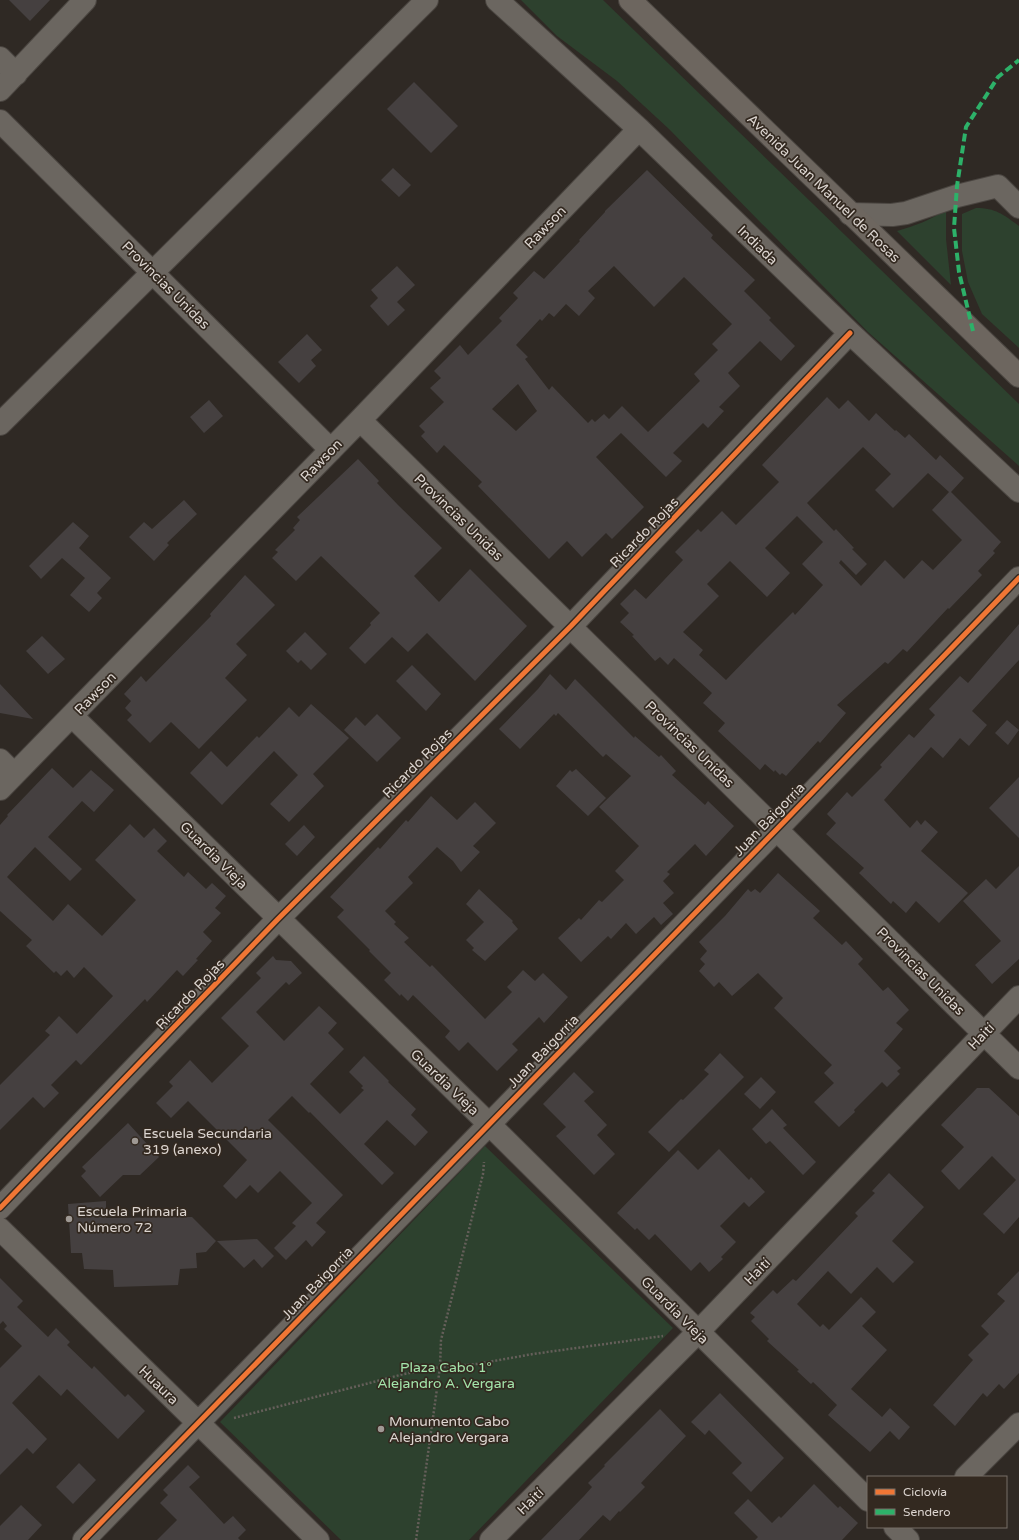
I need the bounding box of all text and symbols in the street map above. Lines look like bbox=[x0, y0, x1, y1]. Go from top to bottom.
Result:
street label: Avenida Juan Manuel de Rosas bbox=[744, 111, 904, 266]
street label: Rawson bbox=[521, 203, 570, 252]
street label: Indiada bbox=[734, 222, 781, 269]
street label: Provincias Unidas bbox=[118, 238, 213, 333]
street label: Rawson bbox=[297, 436, 346, 485]
street label: Provincias Unidas bbox=[411, 471, 507, 564]
street label: Ricardo Rojas bbox=[606, 493, 682, 571]
street label: Rawson bbox=[71, 669, 120, 718]
street label: Provincias Unidas bbox=[642, 698, 738, 791]
street label: Ricardo Rojas bbox=[379, 725, 456, 802]
street label: Juan Baigorria bbox=[730, 779, 809, 860]
street label: Guardia Vieja bbox=[176, 818, 251, 893]
street label: Provincias Unidas bbox=[873, 924, 968, 1019]
street label: Ricardo Rojas bbox=[152, 955, 228, 1033]
street label: Juan Baigorria bbox=[504, 1011, 583, 1092]
street label: Haití bbox=[965, 1019, 999, 1053]
street label: Guardia Vieja bbox=[407, 1046, 482, 1119]
place label: Escuela Secundaria 319 (anexo) bbox=[143, 1125, 272, 1158]
marker: Escuela Secundaria 319 (anexo) bbox=[130, 1136, 140, 1146]
place label: Escuela Primaria Número 72 bbox=[77, 1203, 187, 1236]
marker: Escuela Primaria Número 72 bbox=[64, 1214, 74, 1224]
street label: Juan Baigorria bbox=[278, 1243, 357, 1324]
street label: Haití bbox=[741, 1254, 775, 1288]
street label: Guardia Vieja bbox=[637, 1273, 712, 1348]
park label: Plaza Cabo 1° Alejandro A. Vergara bbox=[377, 1359, 515, 1392]
street label: Huaura bbox=[135, 1362, 182, 1408]
place label: Monumento Cabo Alejandro Vergara bbox=[389, 1413, 509, 1446]
marker: Monumento Cabo Alejandro Vergara bbox=[376, 1424, 386, 1434]
legend bbox=[867, 1476, 1007, 1528]
street label: Haití bbox=[513, 1484, 548, 1518]
text: Ciclovía bbox=[903, 1485, 947, 1499]
text: Sendero bbox=[903, 1505, 951, 1519]

